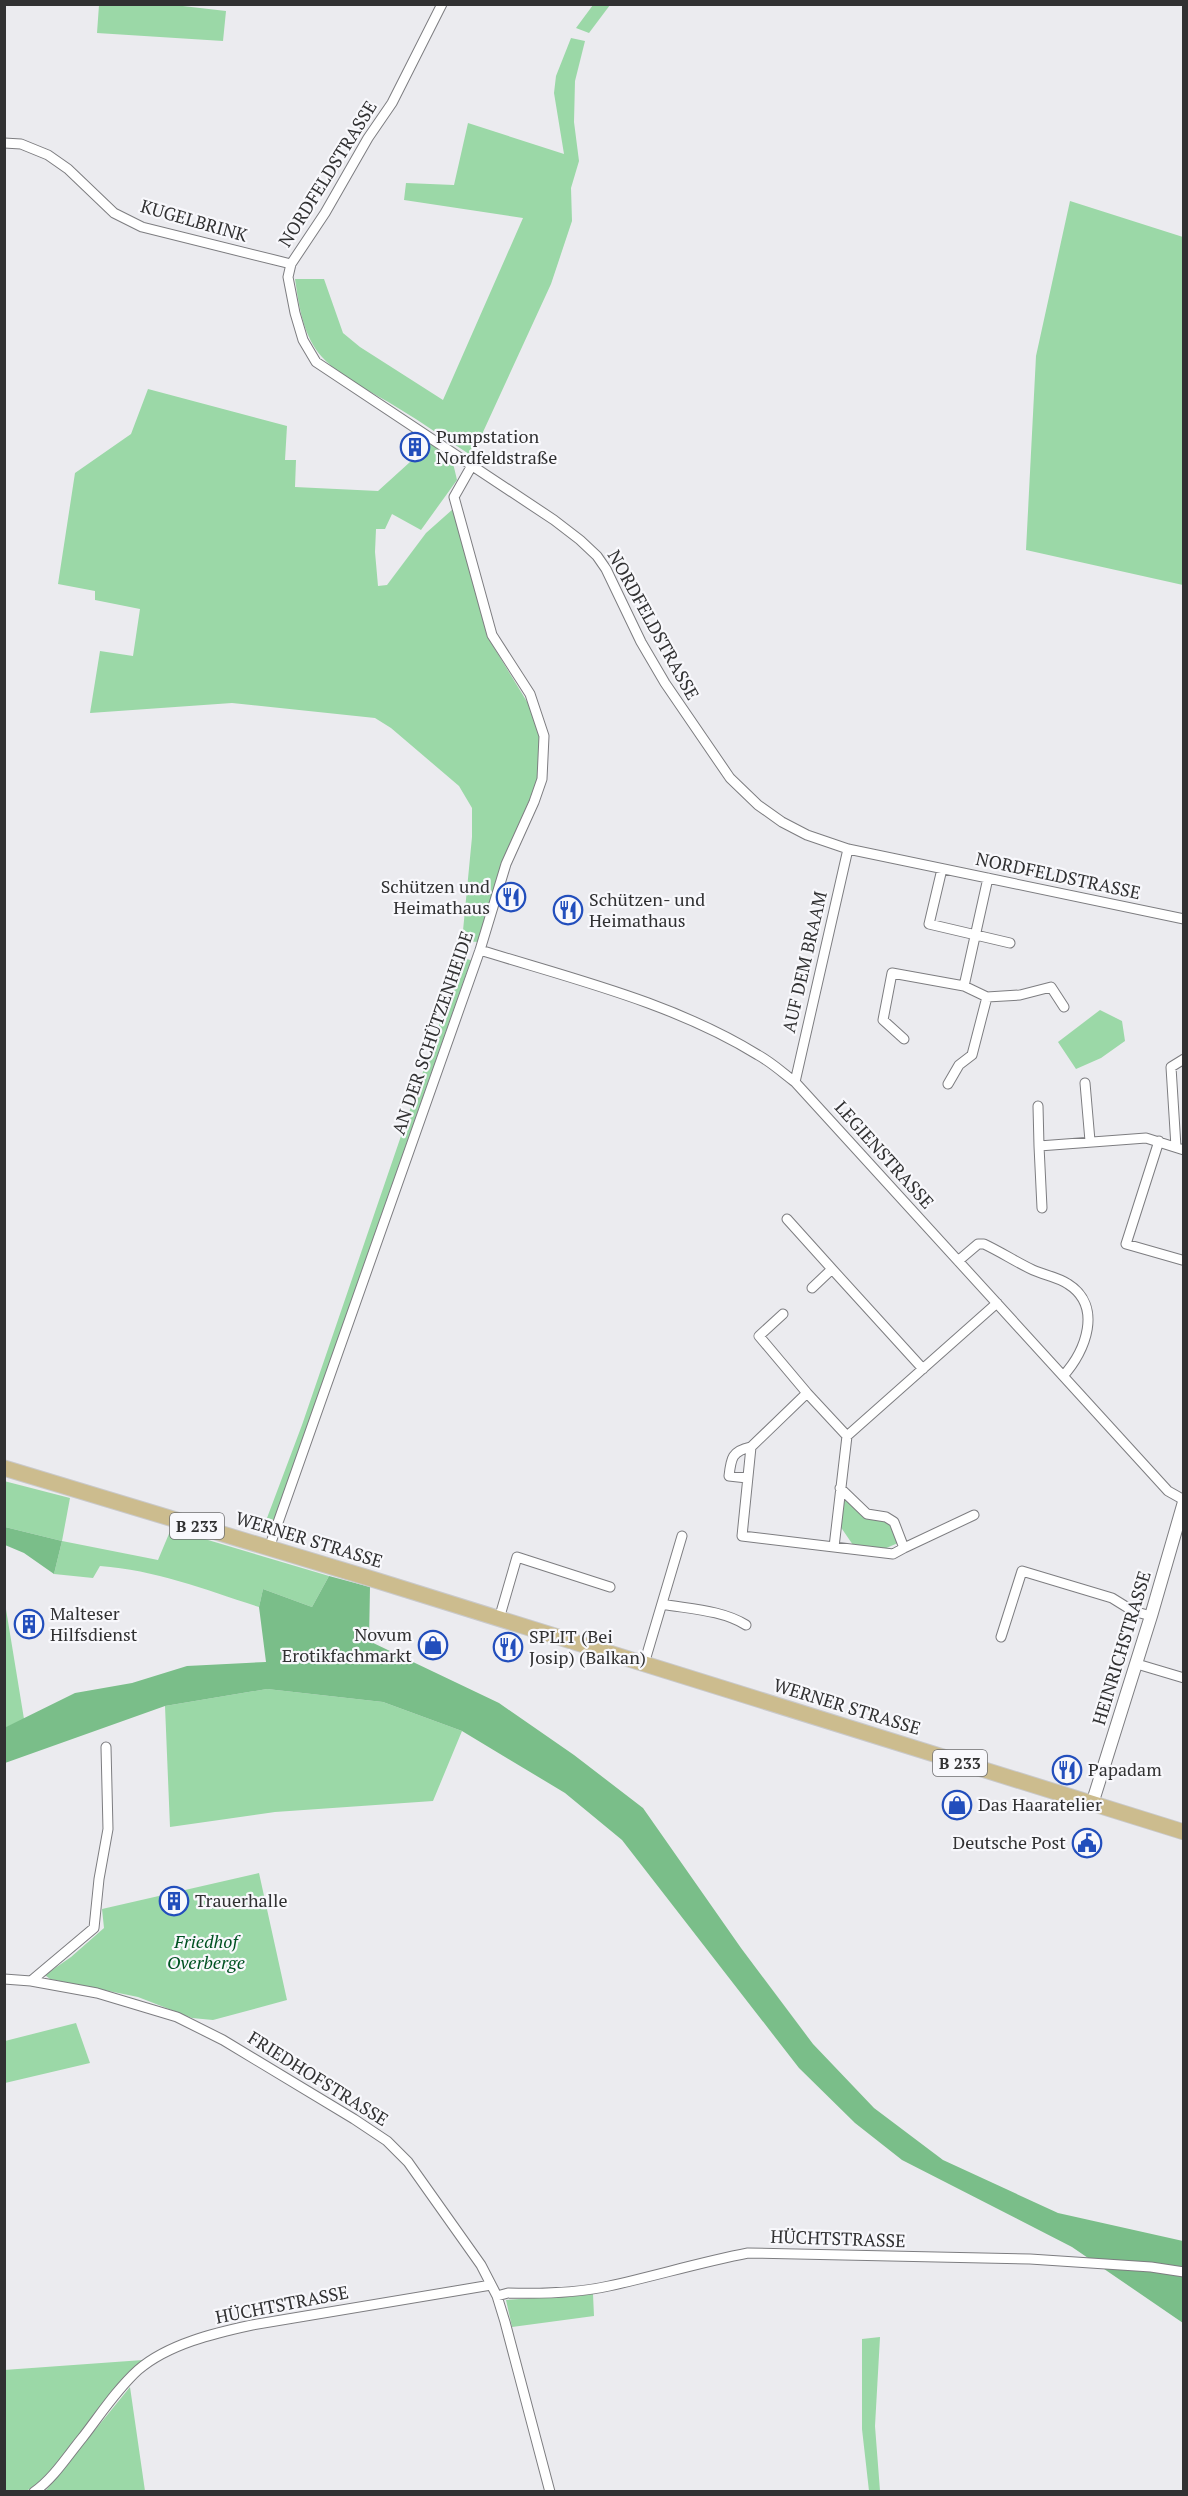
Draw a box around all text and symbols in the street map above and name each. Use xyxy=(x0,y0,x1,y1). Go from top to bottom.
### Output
street label: NORDFELDSTRASSE xyxy=(272,96,382,251)
street label: KUGELBRINK xyxy=(138,193,251,247)
place label: Pumpstation Nordfeldstraße xyxy=(436,424,557,469)
building icon: Pumpstation Nordfeldstraße xyxy=(399,431,431,463)
street label: NORDFELDSTRASSE xyxy=(603,545,705,704)
street label: NORDFELDSTRASSE xyxy=(974,846,1143,904)
place label: Schützen und Heimathaus xyxy=(381,874,490,919)
restaurant icon: Schützen und Heimathaus xyxy=(495,881,527,913)
place label: Schützen- und Heimathaus xyxy=(589,887,705,932)
street label: AUF DEM BRAAM xyxy=(776,888,832,1035)
restaurant icon: Schützen- und Heimathaus xyxy=(552,894,584,926)
street label: AN DER SCHÜTZENHEIDE xyxy=(386,928,478,1138)
street label: LEGIENSTRASSE xyxy=(830,1095,940,1213)
street label: WERNER STRASSE xyxy=(233,1505,386,1573)
road number: B 233 xyxy=(170,1513,224,1539)
street label: HEINRICHSTRASSE xyxy=(1086,1568,1156,1728)
place label: Malteser Hilfsdienst xyxy=(50,1601,138,1646)
building icon: Malteser Hilfsdienst xyxy=(13,1608,45,1640)
place label: Novum Erotikfachmarkt xyxy=(282,1622,412,1667)
place label: SPLIT (Bei Josip) (Balkan) xyxy=(529,1624,646,1669)
shop icon: Novum Erotikfachmarkt xyxy=(417,1629,449,1661)
restaurant icon: SPLIT (Bei Josip) (Balkan) xyxy=(492,1631,524,1663)
street label: WERNER STRASSE xyxy=(771,1672,924,1740)
road number: B 233 xyxy=(933,1750,987,1776)
restaurant icon: Papadam xyxy=(1051,1754,1083,1786)
place label: Papadam xyxy=(1088,1757,1162,1781)
shop icon: Das Haaratelier xyxy=(941,1789,973,1821)
place label: Das Haaratelier xyxy=(978,1792,1102,1816)
public building icon: Deutsche Post xyxy=(1071,1827,1103,1859)
place label: Deutsche Post xyxy=(952,1830,1066,1854)
building icon: Trauerhalle xyxy=(158,1885,190,1917)
place label: Trauerhalle xyxy=(195,1888,287,1912)
park label: Friedhof Overberge xyxy=(167,1929,245,1974)
street label: FRIEDHOFSTRASSE xyxy=(244,2025,393,2131)
street label: HÜCHTSTRASSE xyxy=(770,2224,906,2252)
street label: HÜCHTSTRASSE xyxy=(213,2279,351,2329)

